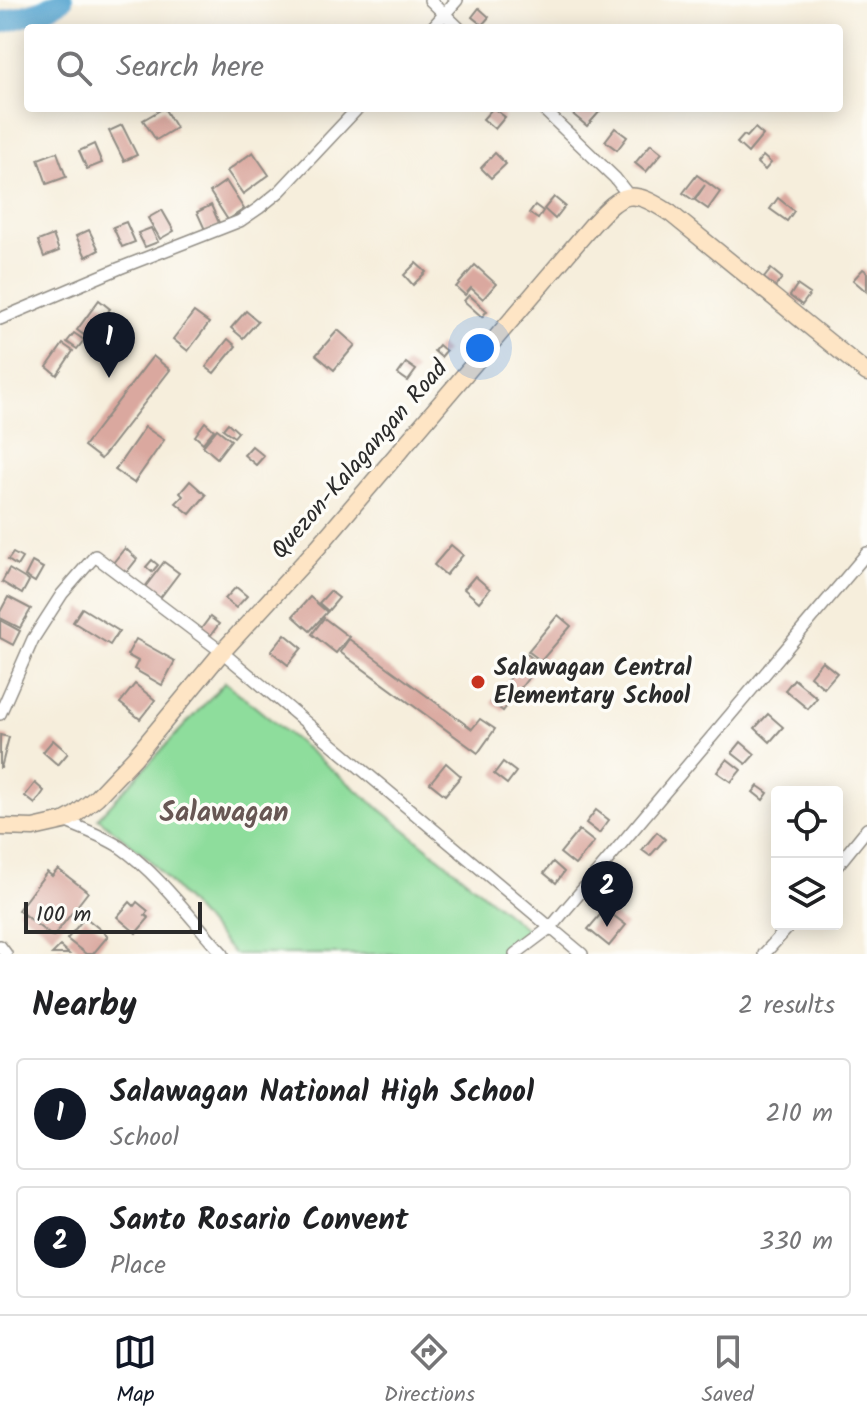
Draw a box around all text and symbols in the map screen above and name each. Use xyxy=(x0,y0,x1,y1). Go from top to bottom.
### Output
search box xyxy=(24,24,843,112)
text: Search here xyxy=(116,44,264,92)
icon: search xyxy=(52,46,96,90)
pin: 1 xyxy=(83,312,135,378)
your location xyxy=(460,328,500,368)
street label: Quezon-Kalagangan Road xyxy=(262,351,459,569)
place label: Salawagan Central Elementary School xyxy=(494,649,692,716)
marker: Salawagan Central Elementary School xyxy=(469,673,487,691)
map controls xyxy=(771,786,843,930)
button: locate xyxy=(771,786,843,858)
district label: Salawagan xyxy=(160,791,288,836)
button: layers xyxy=(771,858,843,930)
pin: 2 xyxy=(581,861,633,927)
scale bar xyxy=(24,898,202,934)
text: 100 m xyxy=(36,898,91,933)
text: Nearby xyxy=(32,979,137,1033)
text: 2 results xyxy=(738,985,835,1027)
text: Salawagan National High School xyxy=(110,1069,534,1117)
text: 1 xyxy=(56,1093,64,1135)
text: 210 m xyxy=(766,1093,833,1135)
text: School xyxy=(110,1117,179,1159)
text: Santo Rosario Convent xyxy=(110,1197,408,1245)
text: 2 xyxy=(52,1221,68,1263)
text: 330 m xyxy=(759,1221,833,1263)
text: Place xyxy=(110,1245,166,1287)
tab: Map xyxy=(113,1330,157,1413)
tab: Directions xyxy=(384,1330,475,1413)
tab: Saved xyxy=(702,1330,754,1413)

